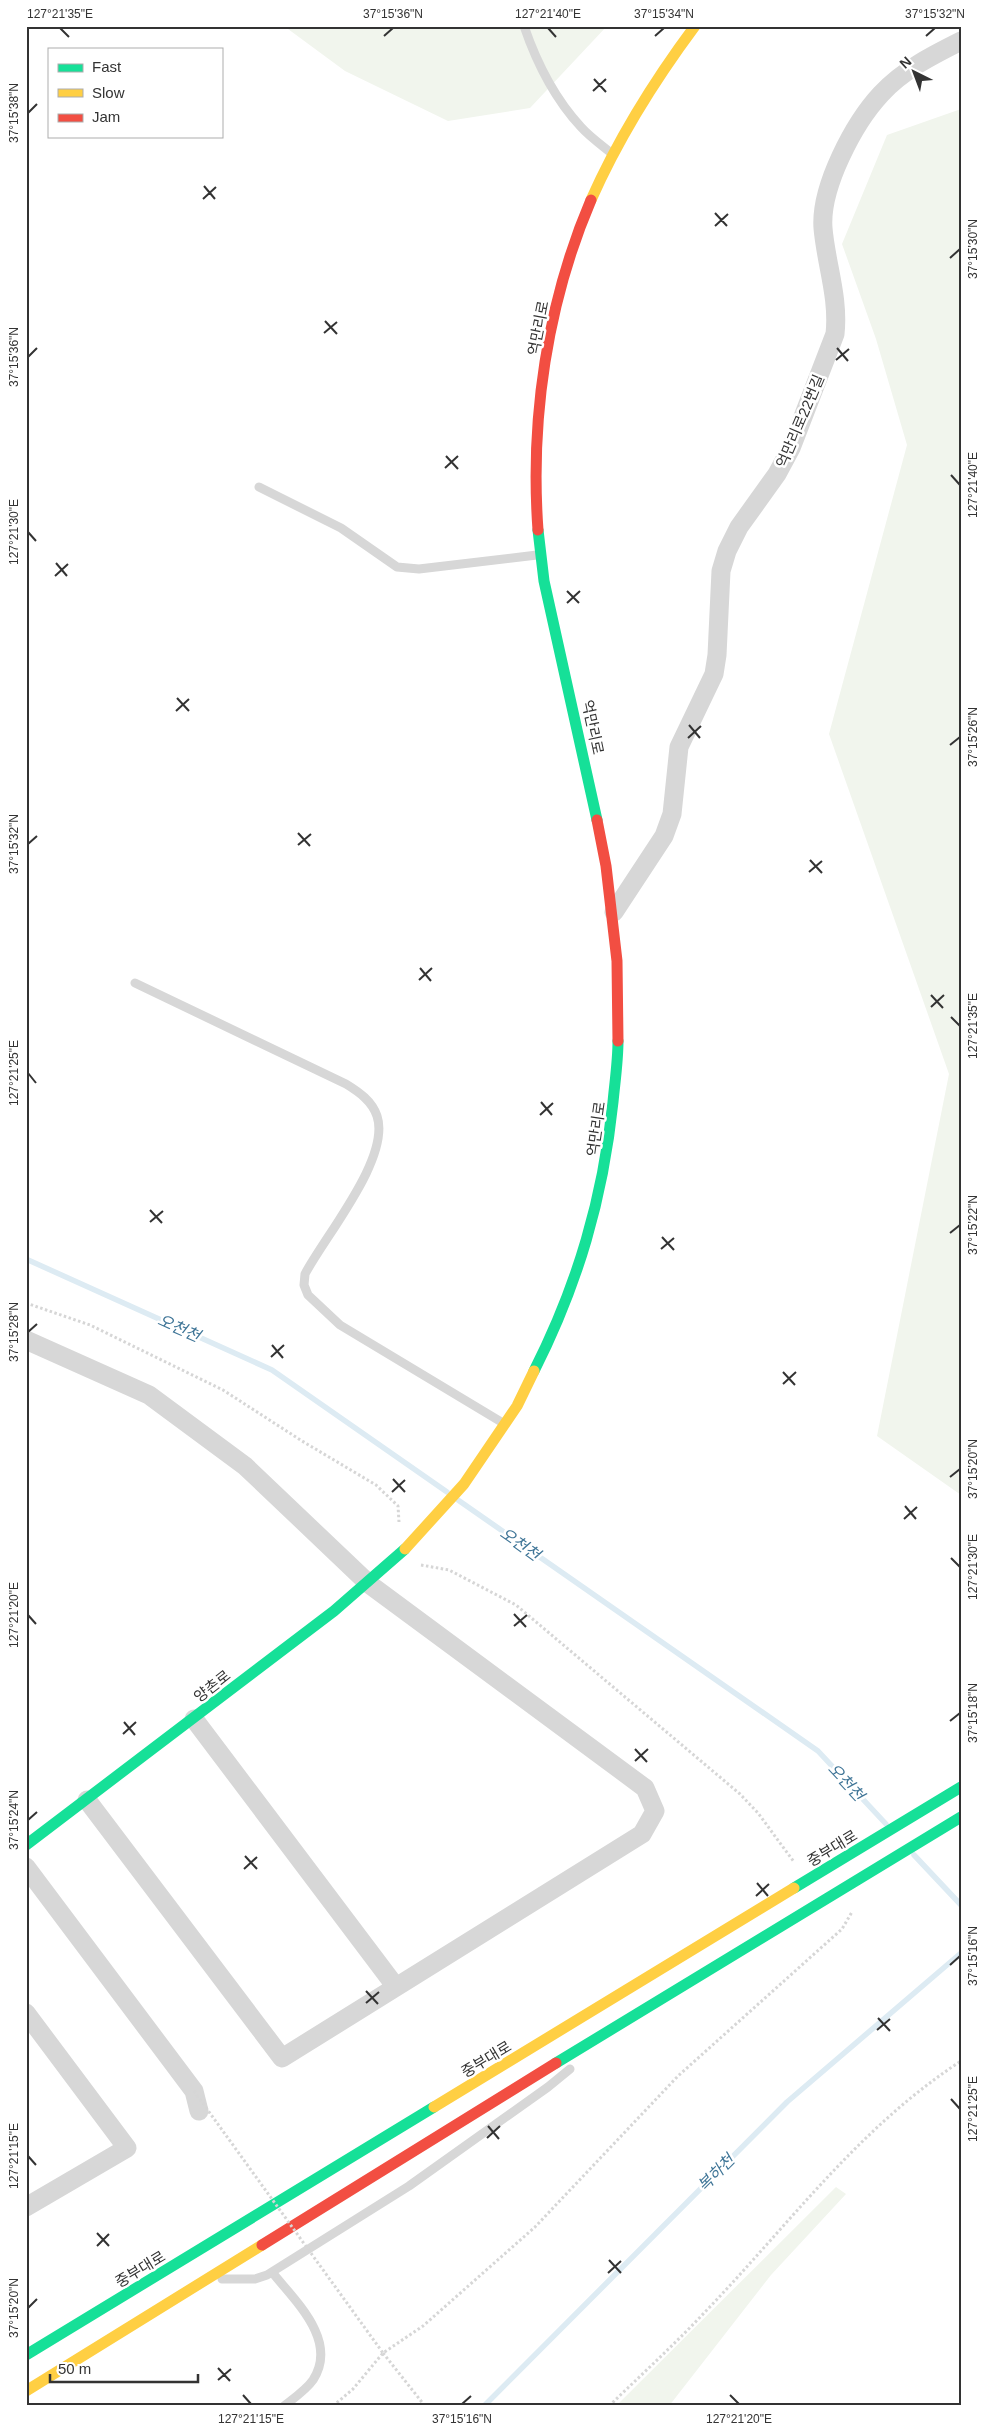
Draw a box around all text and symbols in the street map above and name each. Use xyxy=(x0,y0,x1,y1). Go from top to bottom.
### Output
text: 127°21'35"E xyxy=(27,7,93,21)
text: 37°15'36"N xyxy=(363,7,423,21)
text: 127°21'40"E xyxy=(515,7,581,21)
text: 37°15'34"N xyxy=(634,7,694,21)
text: 37°15'32"N xyxy=(905,7,965,21)
legend xyxy=(48,48,222,138)
north arrow xyxy=(890,48,940,98)
text: N xyxy=(896,53,914,72)
text: Fast xyxy=(92,58,122,75)
text: 37°15'38"N xyxy=(7,83,21,143)
text: Slow xyxy=(92,84,125,101)
text: Jam xyxy=(92,108,120,125)
text: 37°15'30"N xyxy=(966,219,980,279)
street label: 억만리로 xyxy=(524,299,552,357)
text: 37°15'36"N xyxy=(7,327,21,387)
street label: 억만리로22번길 xyxy=(773,372,827,470)
text: 127°21'40"E xyxy=(966,452,980,518)
text: 127°21'30"E xyxy=(7,499,21,565)
street label: 억만리로 xyxy=(579,698,607,756)
text: 37°15'26"N xyxy=(966,707,980,767)
text: 37°15'32"N xyxy=(7,814,21,874)
text: 127°21'35"E xyxy=(966,993,980,1059)
text: 127°21'25"E xyxy=(7,1040,21,1106)
street label: 억만리로 xyxy=(584,1100,608,1158)
text: 37°15'22"N xyxy=(966,1195,980,1255)
text: 37°15'28"N xyxy=(7,1302,21,1362)
water label: 오천천 xyxy=(155,1311,205,1346)
text: 37°15'20"N xyxy=(966,1439,980,1499)
water label: 오천천 xyxy=(497,1524,545,1565)
text: 127°21'30"E xyxy=(966,1534,980,1600)
text: 127°21'20"E xyxy=(7,1582,21,1648)
street label: 양촌로 xyxy=(190,1667,234,1705)
text: 37°15'18"N xyxy=(966,1683,980,1743)
water label: 오천천 xyxy=(825,1760,869,1806)
text: 37°15'24"N xyxy=(7,1790,21,1850)
street label: 중부대로 xyxy=(804,1826,860,1870)
text: 37°15'16"N xyxy=(966,1926,980,1986)
street label: 중부대로 xyxy=(458,2037,514,2081)
text: 127°21'25"E xyxy=(966,2076,980,2142)
text: 127°21'15"E xyxy=(7,2123,21,2189)
water label: 복하천 xyxy=(694,2150,739,2195)
street label: 중부대로 xyxy=(112,2247,168,2291)
text: 37°15'20"N xyxy=(7,2278,21,2338)
scale bar xyxy=(50,2352,198,2384)
text: 50 m xyxy=(58,2360,91,2377)
text: 127°21'15"E xyxy=(218,2412,284,2426)
text: 37°15'16"N xyxy=(432,2412,492,2426)
text: 127°21'20"E xyxy=(706,2412,772,2426)

